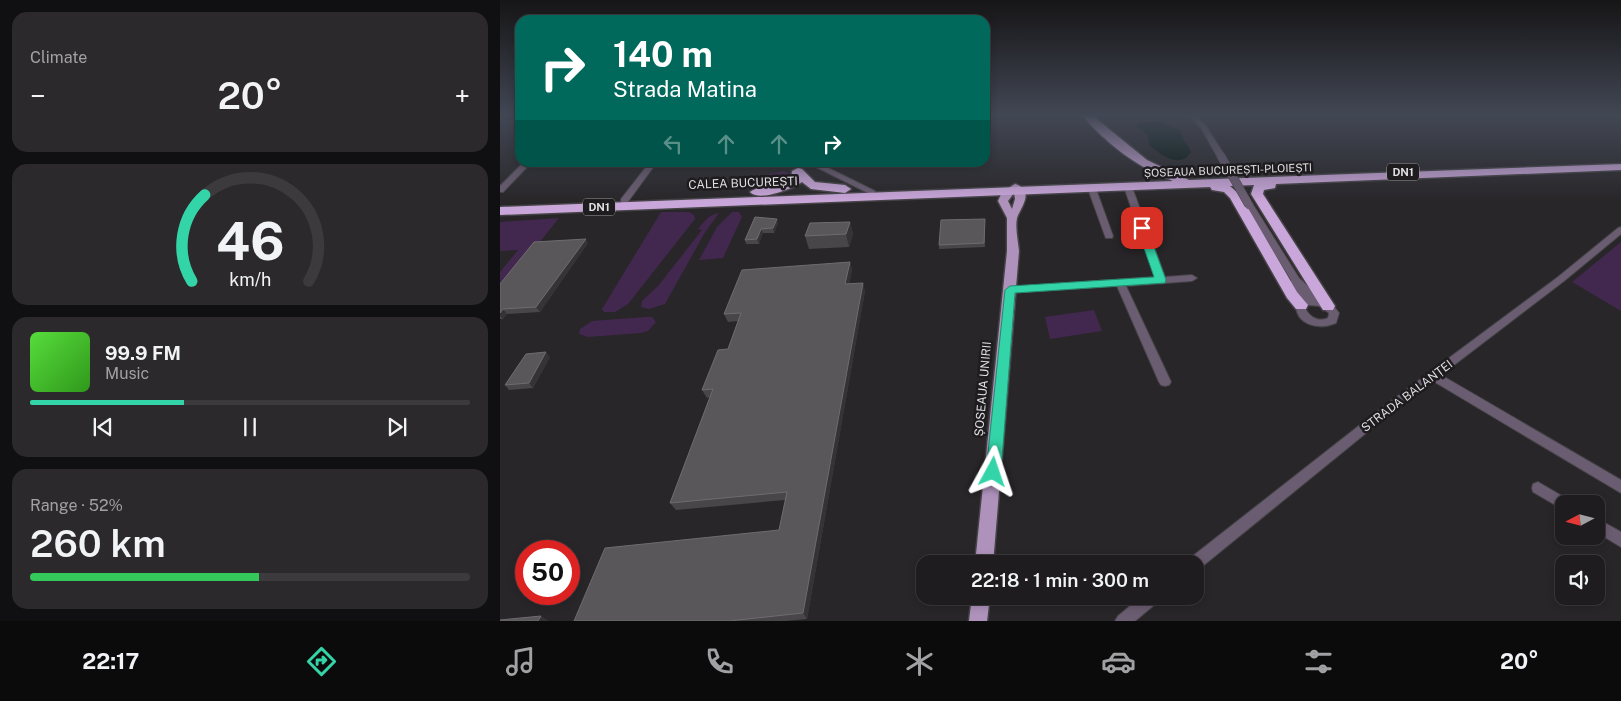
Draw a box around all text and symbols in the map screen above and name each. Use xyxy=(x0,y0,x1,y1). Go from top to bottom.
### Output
text: 140 m xyxy=(613,34,713,75)
icon: right xyxy=(530,35,595,100)
text: Climate xyxy=(30,48,87,67)
text: 20° xyxy=(217,73,283,118)
text: Strada Matina xyxy=(613,76,757,102)
text: − xyxy=(30,79,46,112)
text: + xyxy=(454,79,470,112)
icon: left xyxy=(659,130,687,158)
icon: ahead xyxy=(712,130,740,158)
icon: ahead xyxy=(765,130,793,158)
icon: right xyxy=(818,130,846,158)
street label: ȘOSEAUA BUCUREȘTI-PLOIEȘTI xyxy=(1144,161,1312,179)
road number: DN1 xyxy=(1387,163,1419,180)
street label: CALEA BUCUREȘTI xyxy=(688,174,798,192)
road number: DN1 xyxy=(583,198,615,216)
pin xyxy=(1121,207,1163,249)
text: 46 xyxy=(216,211,284,272)
icon: arrive xyxy=(1128,214,1156,242)
text: km/h xyxy=(229,269,271,290)
street label: ȘOSEAUA UNIRII xyxy=(972,341,994,437)
text: 99.9 FM xyxy=(105,342,181,364)
street label: STRADA BALANȚEI xyxy=(1359,357,1455,435)
text: Music xyxy=(105,364,149,383)
icon: previous xyxy=(89,413,117,441)
icon: pause xyxy=(236,413,264,441)
icon: next xyxy=(383,413,411,441)
position arrow xyxy=(966,445,1018,497)
north arrow xyxy=(1555,495,1605,545)
map controls xyxy=(1555,495,1605,605)
text: Range · 52% xyxy=(30,496,123,515)
text: 260 km xyxy=(30,521,166,566)
speed limit sign: 50 xyxy=(515,540,580,605)
button: sound xyxy=(1555,555,1605,605)
text: 22:18 · 1 min · 300 m xyxy=(971,569,1149,591)
icon: directions xyxy=(304,644,339,679)
icon: music xyxy=(503,644,538,679)
icon: phone xyxy=(702,644,737,679)
icon: climate xyxy=(902,644,937,679)
icon: car xyxy=(1101,644,1136,679)
icon: filters xyxy=(1301,644,1336,679)
text: 22:17 xyxy=(82,648,139,674)
text: 20° xyxy=(1500,648,1539,674)

